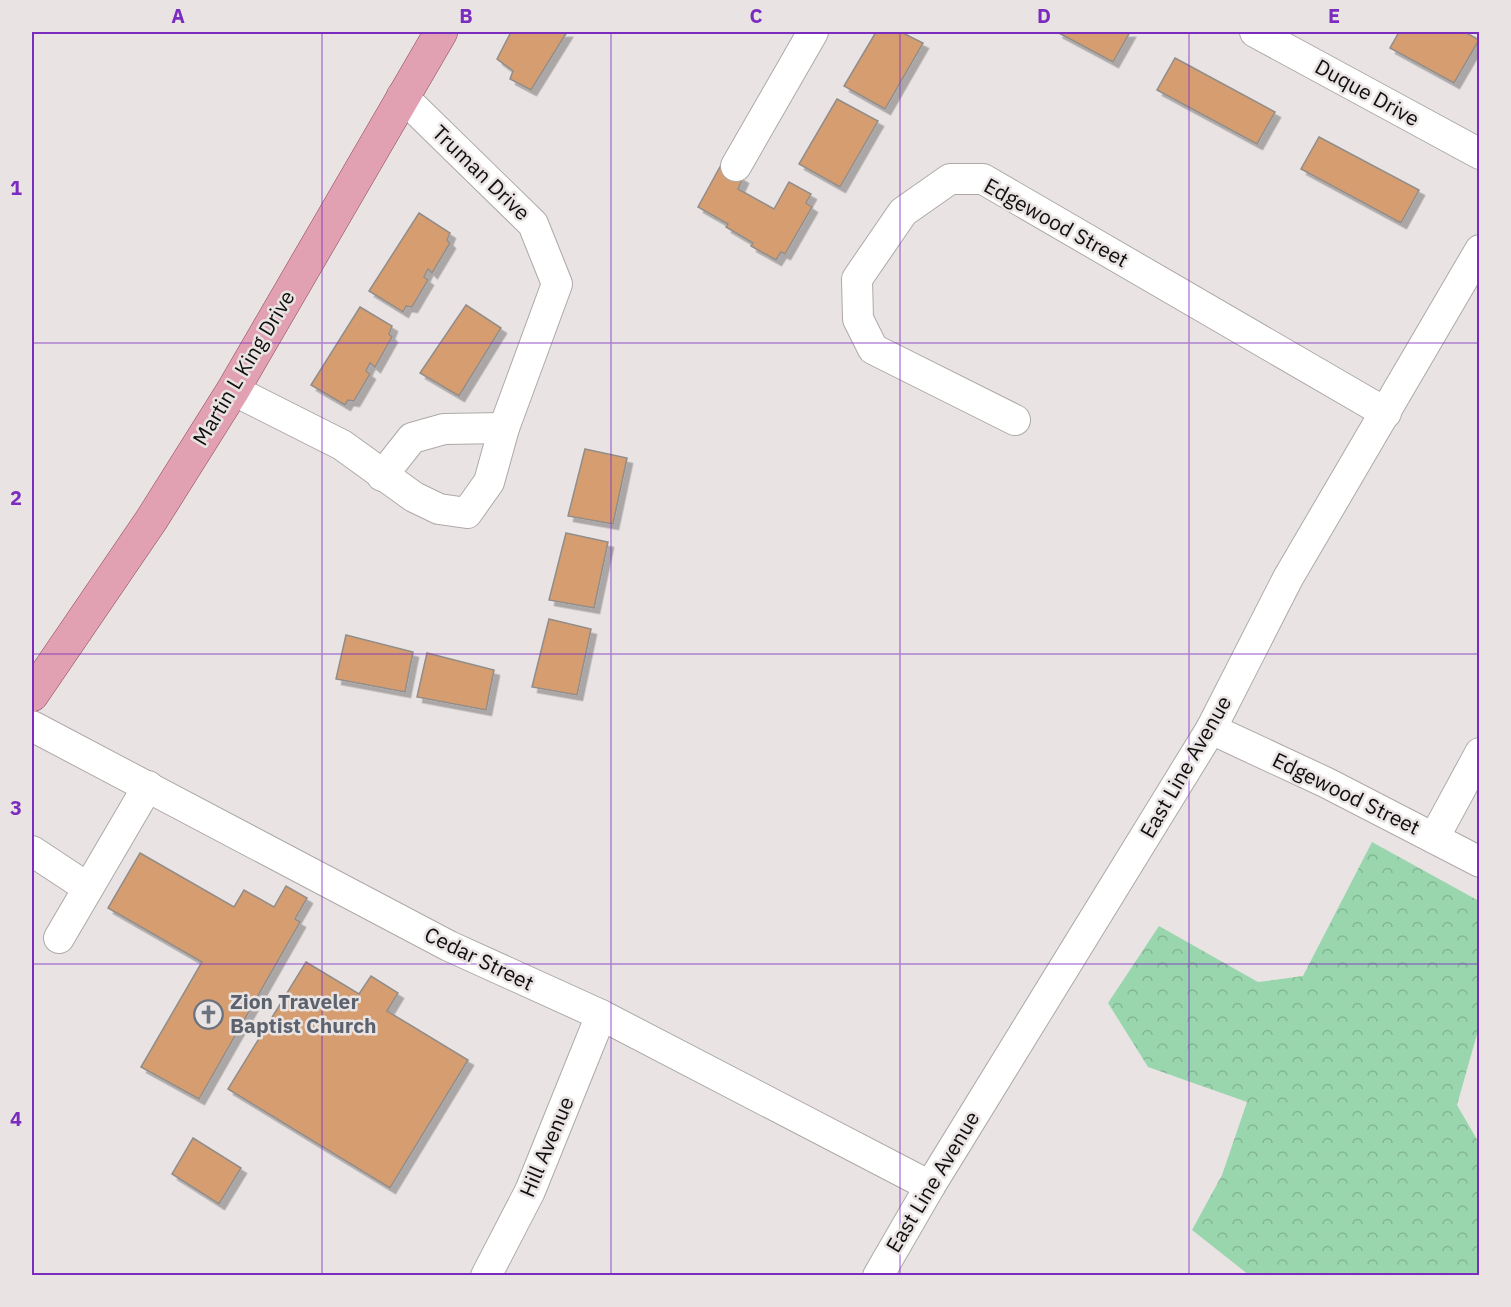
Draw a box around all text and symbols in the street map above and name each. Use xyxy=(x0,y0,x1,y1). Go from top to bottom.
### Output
text: A xyxy=(171,2,185,29)
text: B xyxy=(459,2,473,29)
text: C xyxy=(749,2,763,29)
text: D xyxy=(1037,2,1051,29)
text: E xyxy=(1328,2,1340,29)
street label: Duque Drive xyxy=(1310,52,1425,132)
street label: Truman Drive xyxy=(427,118,537,226)
street label: Edgewood Street xyxy=(979,171,1134,273)
text: 1 xyxy=(10,174,22,201)
street label: Martin L King Drive xyxy=(186,285,301,450)
text: 2 xyxy=(10,484,22,511)
street label: East Line Avenue xyxy=(1133,690,1237,843)
street label: Edgewood Street xyxy=(1268,745,1425,841)
text: 3 xyxy=(10,794,22,821)
street label: Cedar Street xyxy=(420,920,539,997)
place label: Zion Traveler Baptist Church xyxy=(230,987,377,1039)
church icon: Zion Traveler Baptist Church xyxy=(193,998,225,1030)
street label: Hill Avenue xyxy=(512,1092,580,1201)
text: 4 xyxy=(10,1105,22,1132)
street label: East Line Avenue xyxy=(879,1106,985,1257)

